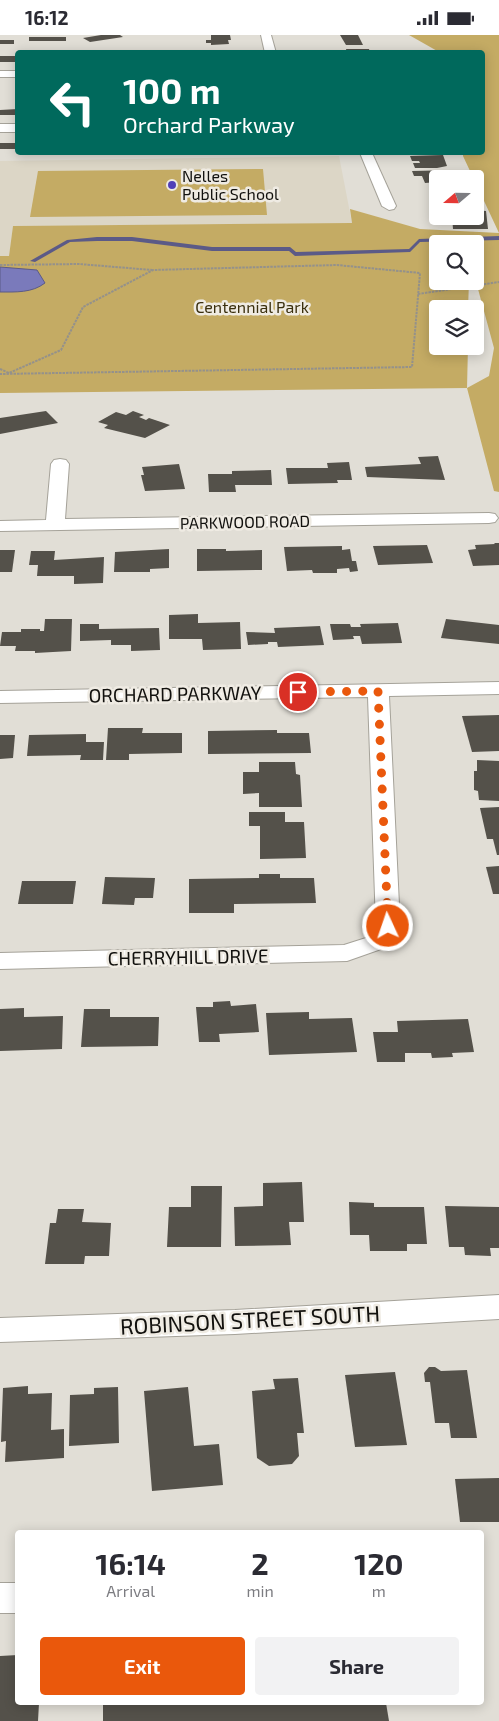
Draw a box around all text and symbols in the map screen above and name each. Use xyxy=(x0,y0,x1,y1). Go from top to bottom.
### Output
text: 16:12 xyxy=(25,6,69,29)
text: 100 m xyxy=(123,69,221,111)
icon: left xyxy=(40,70,105,135)
text: Orchard Parkway xyxy=(123,111,295,137)
place label: Nelles Public School xyxy=(182,166,279,203)
north arrow xyxy=(429,170,484,225)
map controls xyxy=(429,170,484,355)
marker: Nelles Public School xyxy=(166,179,178,191)
button: search xyxy=(429,235,484,290)
park label: Centennial Park xyxy=(195,297,309,316)
button: layers xyxy=(429,300,484,355)
street label: PARKWOOD ROAD xyxy=(180,511,310,532)
pin xyxy=(277,671,319,713)
icon: arrive xyxy=(284,678,312,706)
street label: ORCHARD PARKWAY xyxy=(88,680,262,707)
position arrow xyxy=(361,899,413,951)
street label: CHERRYHILL DRIVE xyxy=(107,944,269,969)
street label: ROBINSON STREET SOUTH xyxy=(119,1299,381,1339)
text: 16:14 xyxy=(95,1545,166,1581)
text: 2 xyxy=(251,1545,269,1581)
text: 120 xyxy=(354,1545,404,1581)
text: Arrival xyxy=(106,1581,155,1600)
text: min xyxy=(246,1581,274,1600)
text: m xyxy=(372,1581,386,1600)
button: Exit xyxy=(40,1637,245,1695)
button: Share xyxy=(255,1637,459,1695)

